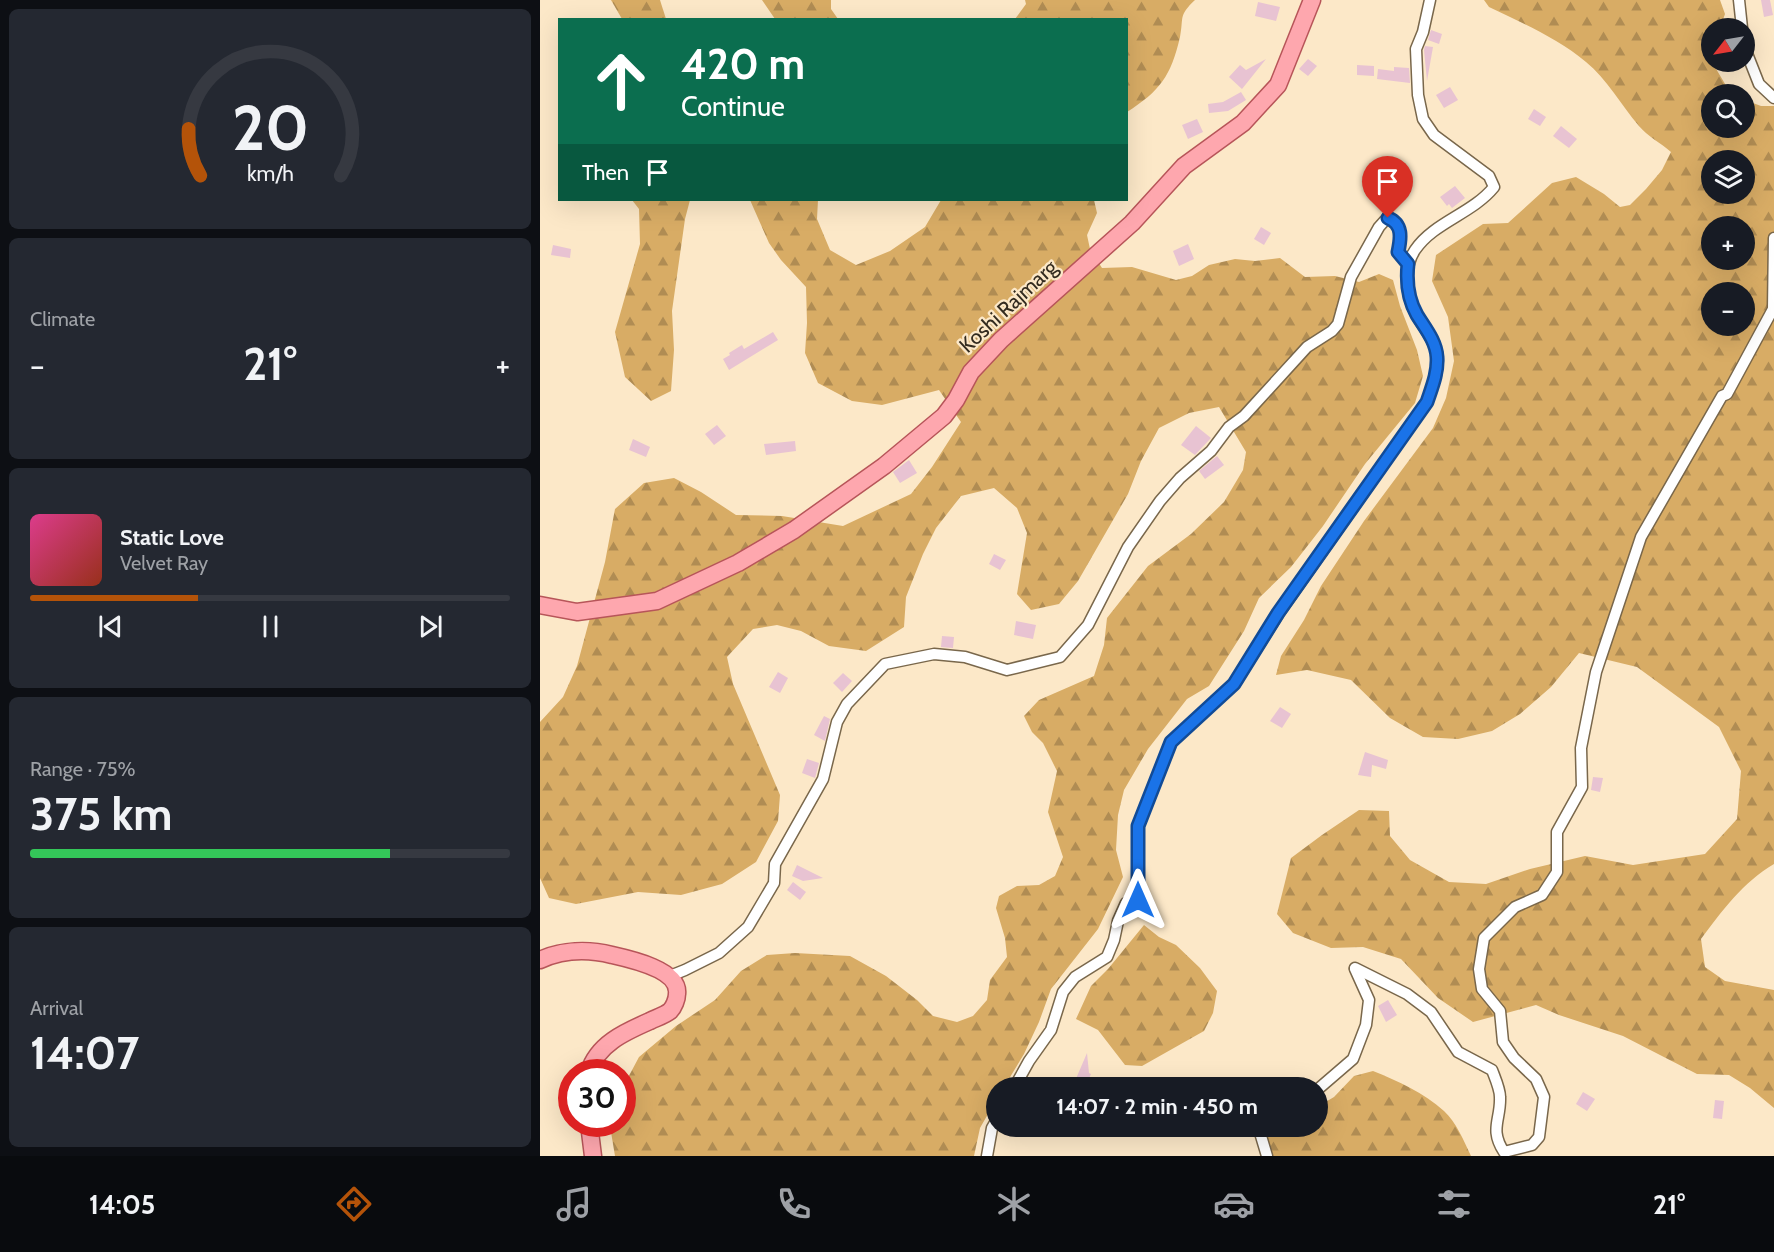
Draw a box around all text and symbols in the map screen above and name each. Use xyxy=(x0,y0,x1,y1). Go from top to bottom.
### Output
north arrow xyxy=(1701,18,1755,72)
map controls xyxy=(1701,18,1755,336)
text: 420 m xyxy=(681,38,805,90)
icon: ahead xyxy=(582,42,660,120)
button: search xyxy=(1701,84,1755,138)
text: 20 xyxy=(231,90,309,166)
text: Continue xyxy=(681,90,785,123)
button: layers xyxy=(1701,150,1755,204)
icon: arrive xyxy=(641,156,674,189)
pin xyxy=(1362,156,1413,218)
text: Then xyxy=(582,159,629,186)
text: km/h xyxy=(247,161,293,187)
icon: arrive xyxy=(1371,165,1404,198)
button: + xyxy=(1701,216,1755,270)
street label: Koshi Rajmarg xyxy=(954,254,1063,358)
button: − xyxy=(1701,282,1755,336)
text: Climate xyxy=(30,307,95,331)
text: 21° xyxy=(243,337,297,391)
text: − xyxy=(30,345,45,385)
text: + xyxy=(495,345,510,385)
text: Static Love xyxy=(120,524,224,551)
text: Velvet Ray xyxy=(120,551,208,575)
icon: previous xyxy=(94,610,127,643)
icon: pause xyxy=(254,610,287,643)
icon: next xyxy=(414,610,447,643)
text: Range · 75% xyxy=(30,757,136,781)
text: 375 km xyxy=(30,787,172,841)
position arrow xyxy=(1106,868,1170,932)
text: Arrival xyxy=(30,996,83,1020)
text: 14:07 xyxy=(30,1026,139,1080)
speed limit sign: 30 xyxy=(558,1059,636,1137)
text: 14:07 · 2 min · 450 m xyxy=(1056,1093,1258,1120)
icon: directions xyxy=(333,1183,375,1225)
icon: music xyxy=(553,1183,595,1225)
icon: phone xyxy=(773,1183,815,1225)
icon: climate xyxy=(993,1183,1035,1225)
icon: car xyxy=(1213,1183,1255,1225)
icon: filters xyxy=(1433,1183,1475,1225)
text: 14:05 xyxy=(89,1188,155,1221)
text: 21° xyxy=(1653,1188,1685,1221)

